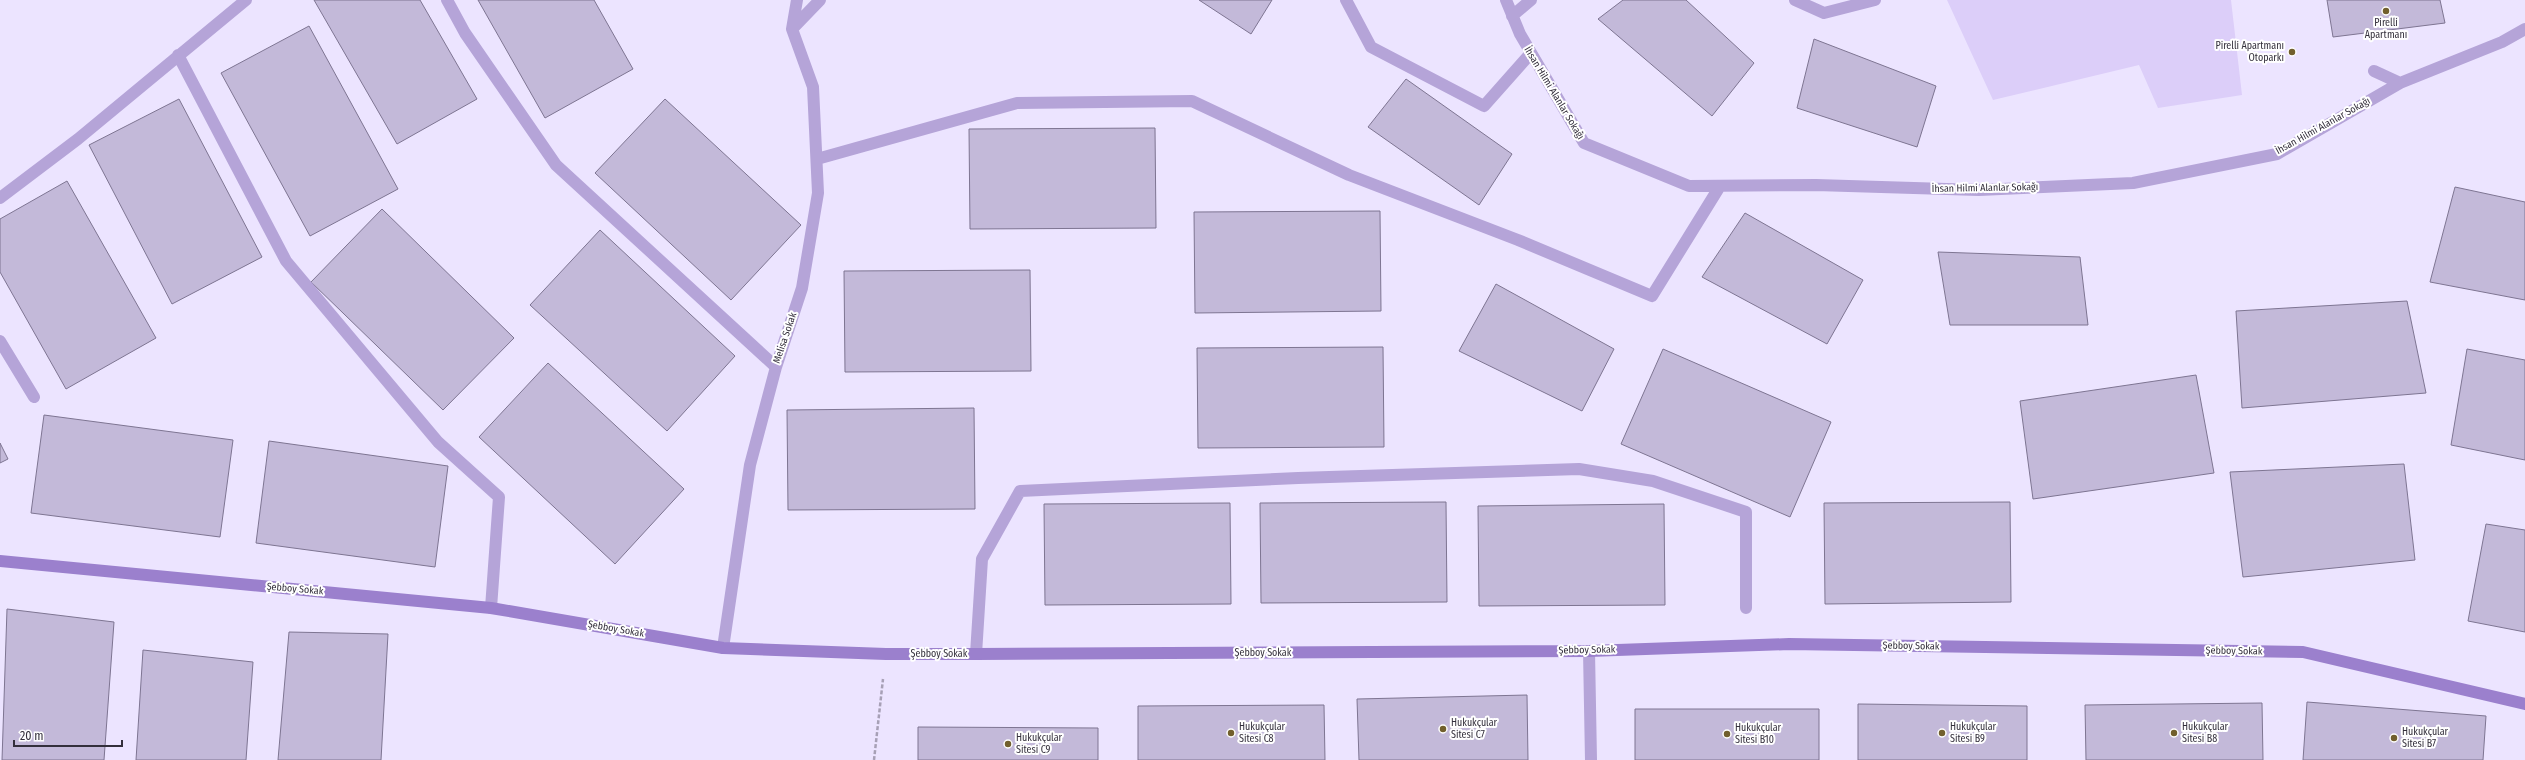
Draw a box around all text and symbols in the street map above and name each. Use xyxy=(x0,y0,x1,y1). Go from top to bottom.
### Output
marker: Pirelli Apartmanı xyxy=(2381,6,2391,16)
place label: Pirelli Apartmanı xyxy=(2365,17,2407,41)
place label: Pirelli Apartmanı Otoparkı xyxy=(2215,40,2284,64)
street label: İhsan Hilmi Alanlar Sokağı xyxy=(1521,43,1588,142)
marker: Pirelli Apartmanı Otoparkı xyxy=(2287,47,2297,57)
street label: İhsan Hilmi Alanlar Sokağı xyxy=(2273,93,2372,157)
street label: İhsan Hilmi Alanlar Sokağı xyxy=(1932,179,2038,195)
street label: Melisa Sokak xyxy=(771,311,799,365)
street label: Şebboy Sokak xyxy=(266,581,324,597)
street label: Şebboy Sokak xyxy=(587,618,645,640)
street label: Şebboy Sokak xyxy=(1882,640,1940,653)
street label: Şebboy Sokak xyxy=(1558,643,1616,656)
street label: Şebboy Sokak xyxy=(2205,645,2263,658)
street label: Şebboy Sokak xyxy=(1235,647,1292,659)
street label: Şebboy Sokak xyxy=(911,648,968,660)
place label: Hukukçular Sitesi C7 xyxy=(1451,717,1498,741)
place label: Hukukçular Sitesi C8 xyxy=(1239,721,1286,745)
place label: Hukukçular Sitesi B9 xyxy=(1950,721,1997,745)
place label: Hukukçular Sitesi B8 xyxy=(2182,721,2229,745)
scale bar xyxy=(14,722,122,748)
place label: Hukukçular Sitesi B10 xyxy=(1735,722,1782,746)
marker: Hukukçular Sitesi C7 xyxy=(1438,724,1448,734)
place label: Hukukçular Sitesi B7 xyxy=(2402,726,2449,750)
marker: Hukukçular Sitesi C8 xyxy=(1226,728,1236,738)
marker: Hukukçular Sitesi B9 xyxy=(1937,728,1947,738)
marker: Hukukçular Sitesi B8 xyxy=(2169,728,2179,738)
text: 20 m xyxy=(20,729,44,743)
marker: Hukukçular Sitesi B10 xyxy=(1722,729,1732,739)
place label: Hukukçular Sitesi C9 xyxy=(1016,732,1063,756)
marker: Hukukçular Sitesi B7 xyxy=(2389,733,2399,743)
marker: Hukukçular Sitesi C9 xyxy=(1003,739,1013,749)

